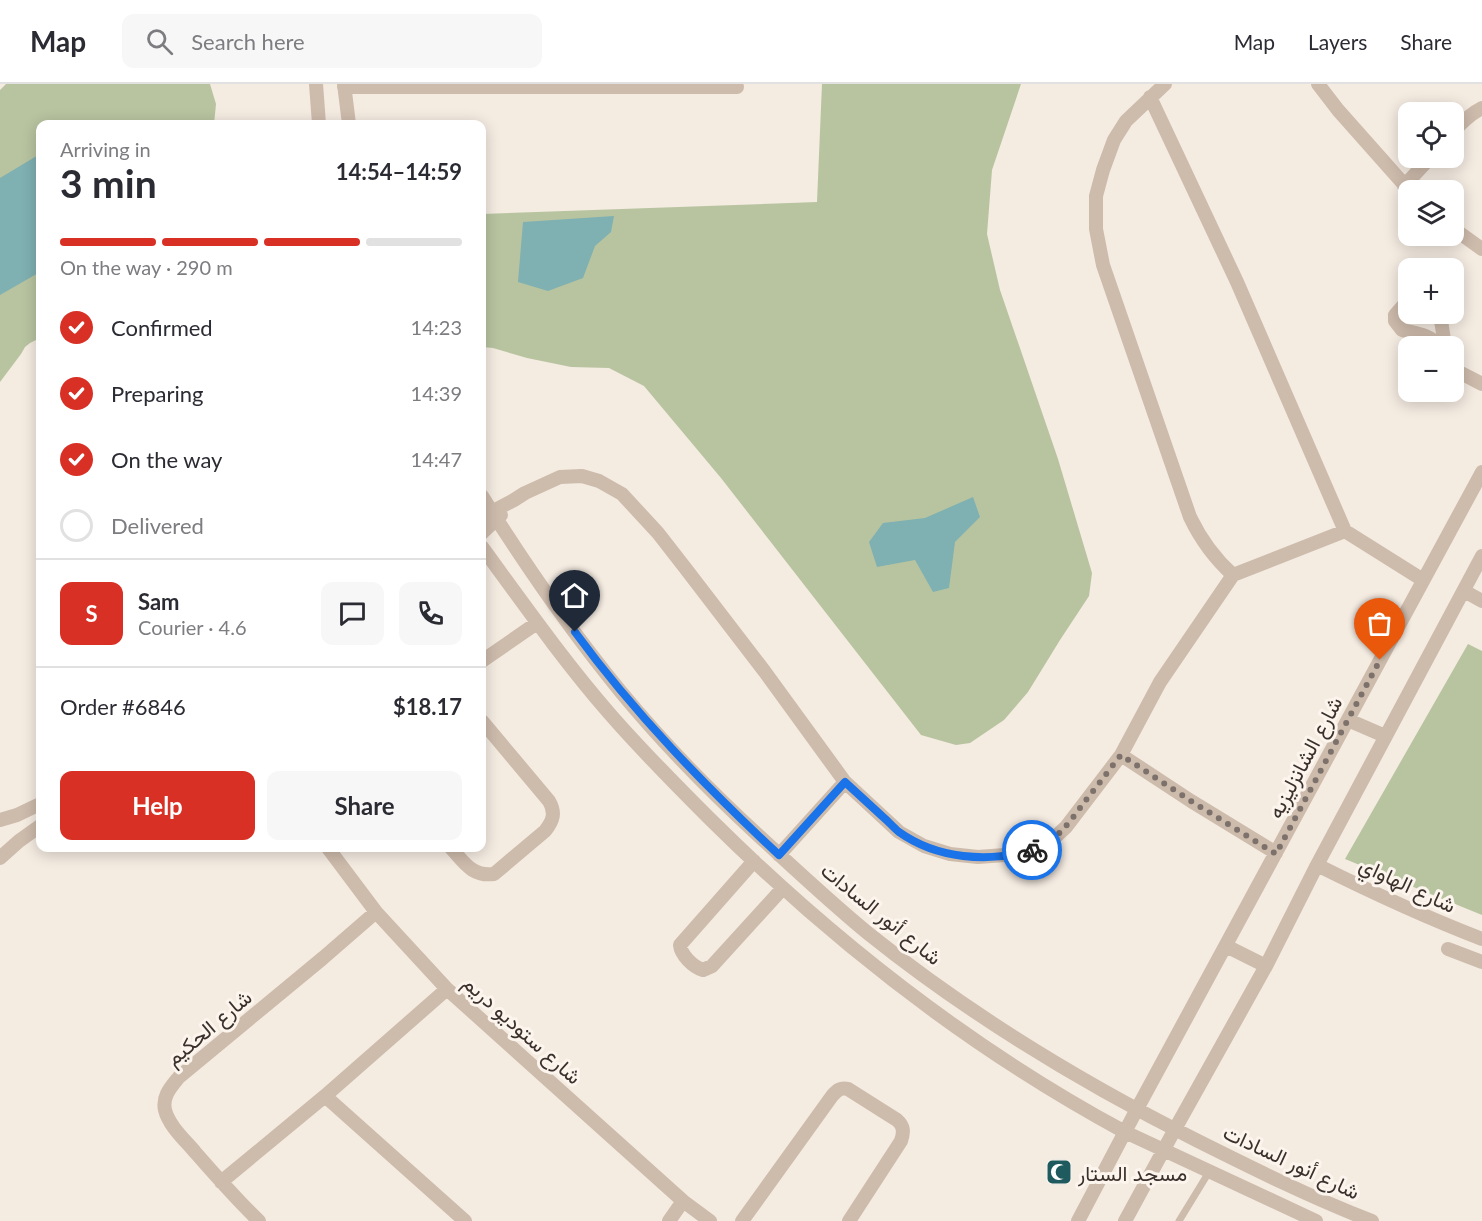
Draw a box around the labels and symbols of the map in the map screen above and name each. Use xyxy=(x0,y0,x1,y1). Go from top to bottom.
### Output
pin xyxy=(549,570,600,632)
pin xyxy=(1354,598,1405,660)
street label: شارع الشانزليزيه xyxy=(1261,692,1349,824)
courier xyxy=(1002,820,1062,880)
street label: شارع الهاواي xyxy=(1353,851,1460,923)
street label: شارع أنور السادات xyxy=(815,857,947,972)
street label: شارع ستوديو دريم xyxy=(457,969,587,1091)
street label: شارع الحكيم xyxy=(160,984,258,1072)
street label: شارع أنور السادات xyxy=(1218,1118,1364,1206)
mosque icon: مسجد الستار xyxy=(1044,1157,1074,1187)
place label: مسجد الستار xyxy=(1077,1160,1187,1187)

